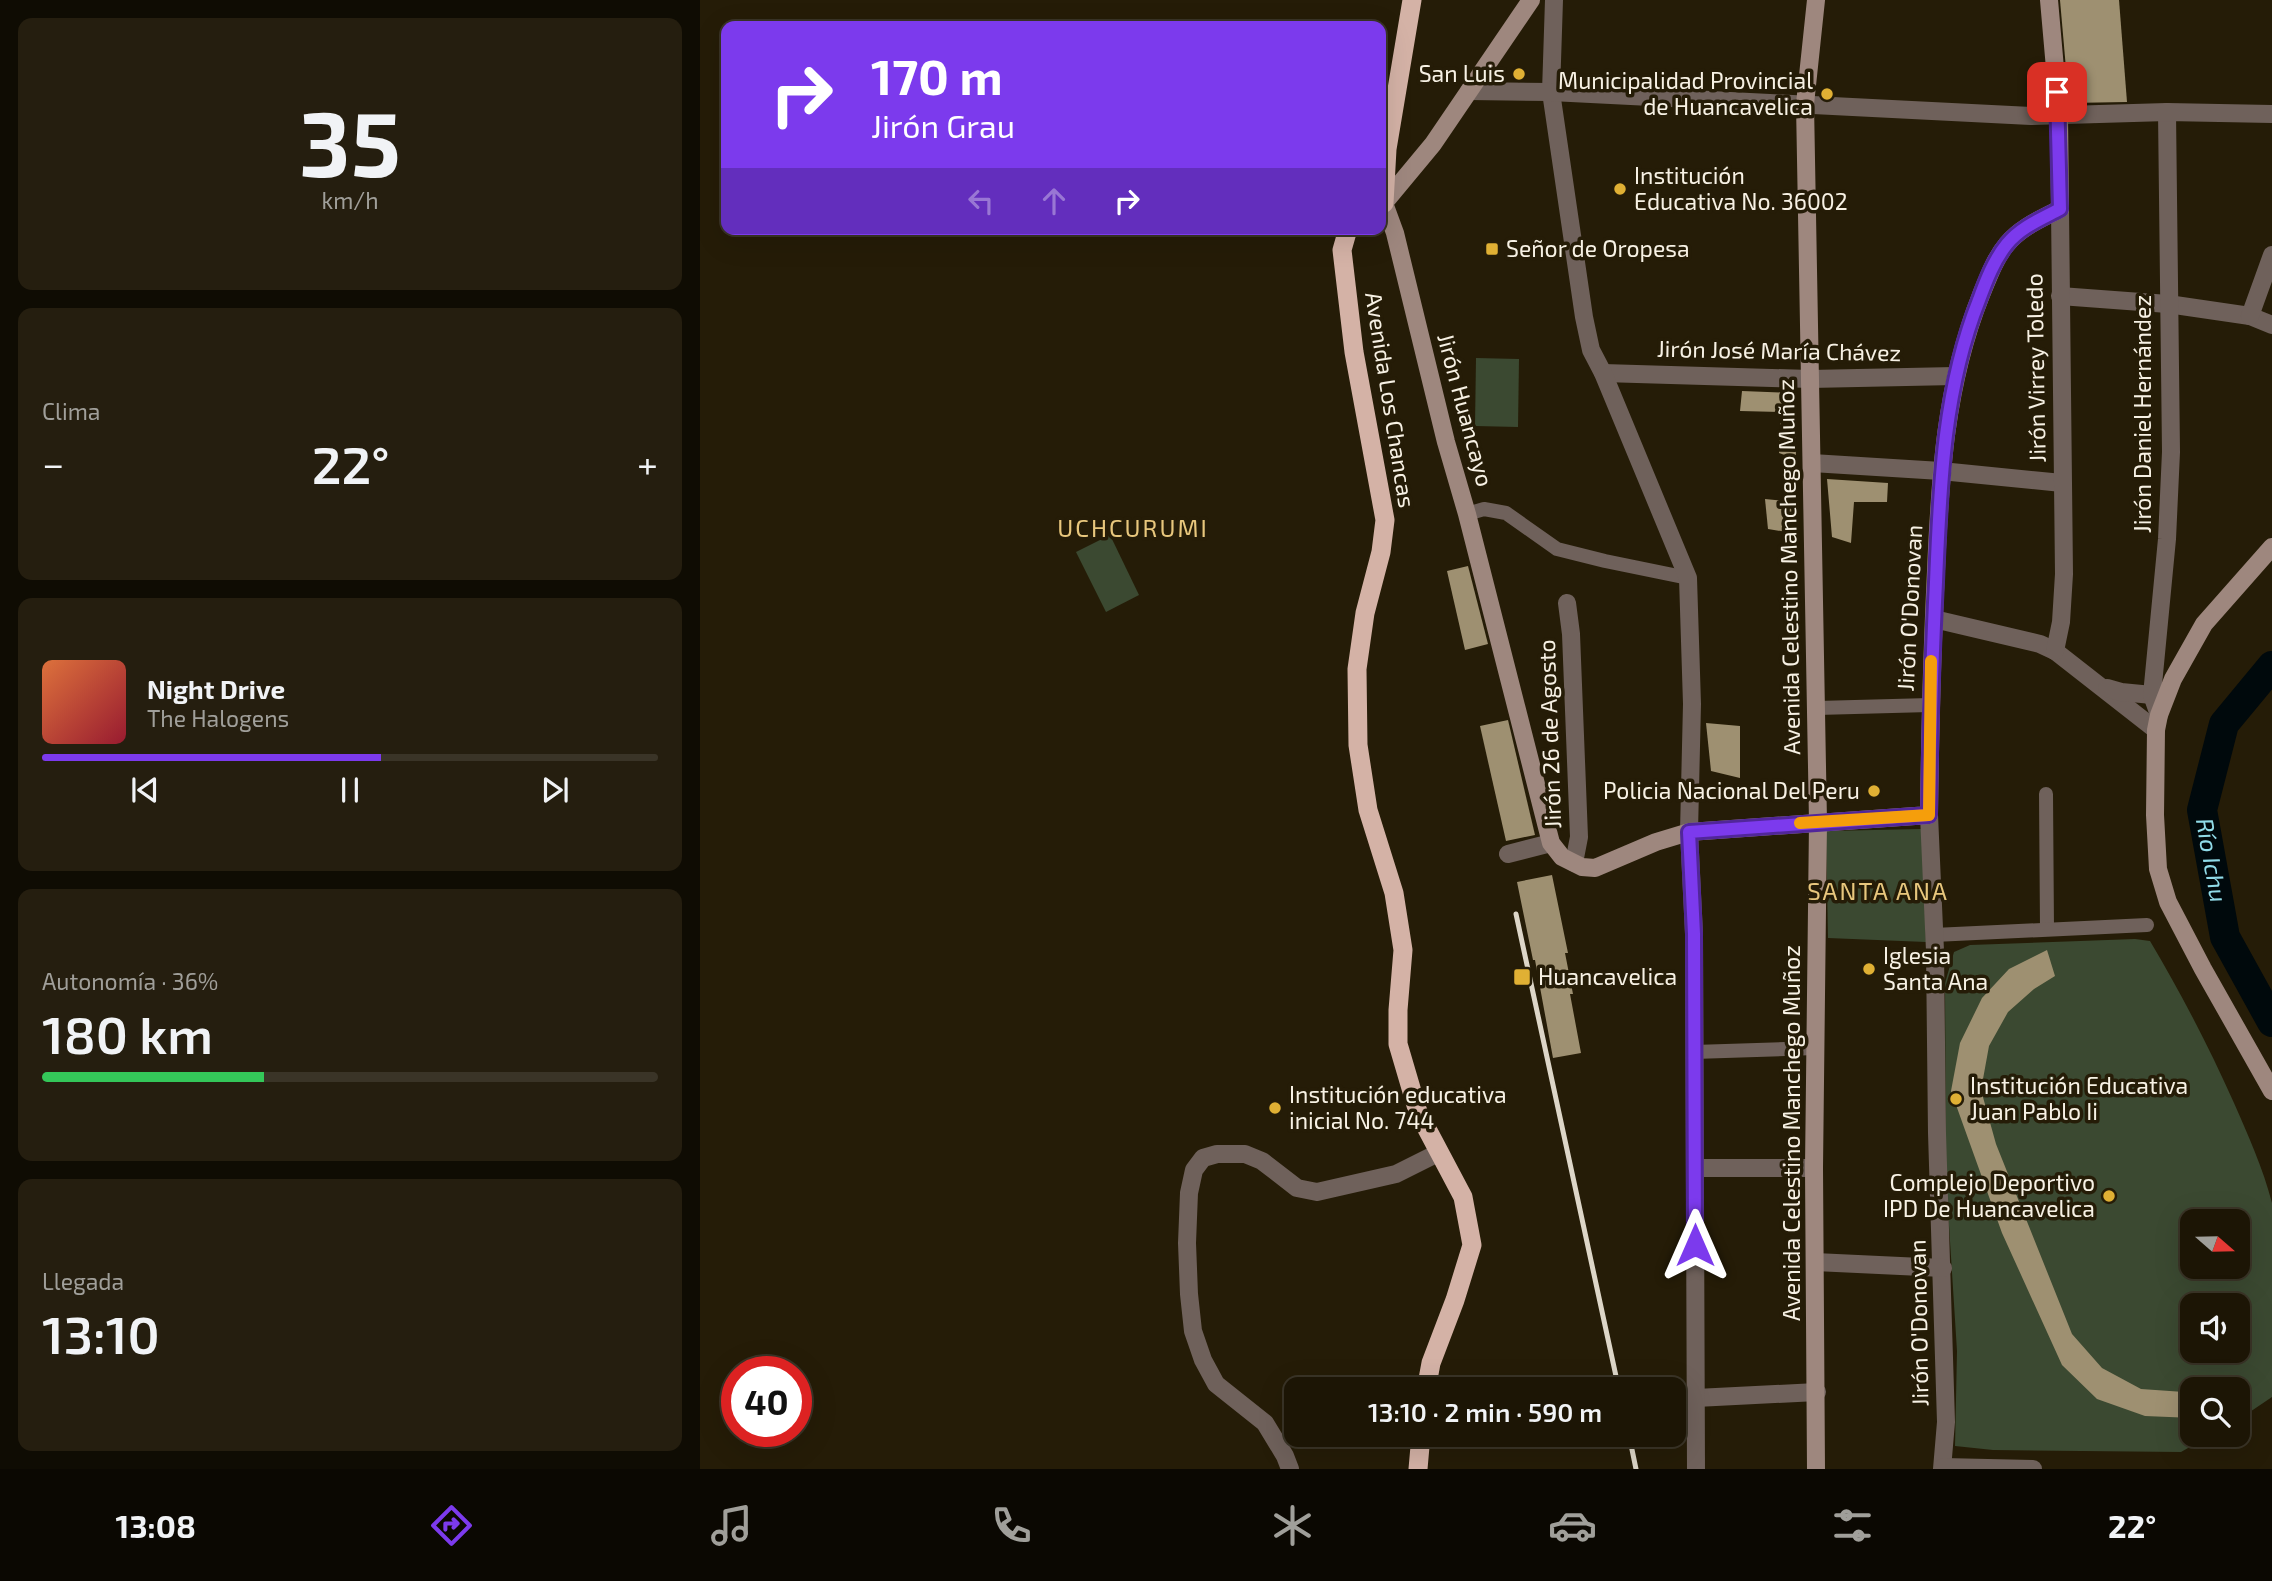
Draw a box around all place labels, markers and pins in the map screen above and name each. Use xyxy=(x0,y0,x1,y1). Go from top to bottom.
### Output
place label: San Luis xyxy=(1419,59,1505,87)
pin xyxy=(2027,62,2087,122)
marker: San Luis xyxy=(1511,66,1527,82)
place label: Municipalidad Provincial de Huancavelica xyxy=(1558,66,1813,120)
marker: Municipalidad Provincial de Huancavelica xyxy=(1819,86,1835,102)
place label: Institución Educativa No. 36002 xyxy=(1634,161,1848,215)
marker: Institución Educativa No. 36002 xyxy=(1612,181,1628,197)
place label: Señor de Oropesa xyxy=(1506,234,1690,262)
marker: Señor de Oropesa xyxy=(1484,241,1500,257)
place label: Policia Nacional Del Peru xyxy=(1603,776,1860,804)
marker: Policia Nacional Del Peru xyxy=(1866,783,1882,799)
place label: Iglesia Santa Ana xyxy=(1883,941,1988,995)
marker: Iglesia Santa Ana xyxy=(1861,961,1877,977)
place label: Huancavelica xyxy=(1538,962,1677,990)
marker: Huancavelica xyxy=(1512,967,1532,987)
place label: Institución Educativa Juan Pablo Ii xyxy=(1970,1071,2188,1125)
place label: Institución educativa inicial No. 744 xyxy=(1289,1080,1507,1134)
marker: Institución Educativa Juan Pablo Ii xyxy=(1948,1091,1964,1107)
marker: Institución educativa inicial No. 744 xyxy=(1267,1100,1283,1116)
place label: Complejo Deportivo IPD De Huancavelica xyxy=(1883,1168,2095,1222)
marker: Complejo Deportivo IPD De Huancavelica xyxy=(2101,1188,2117,1204)

